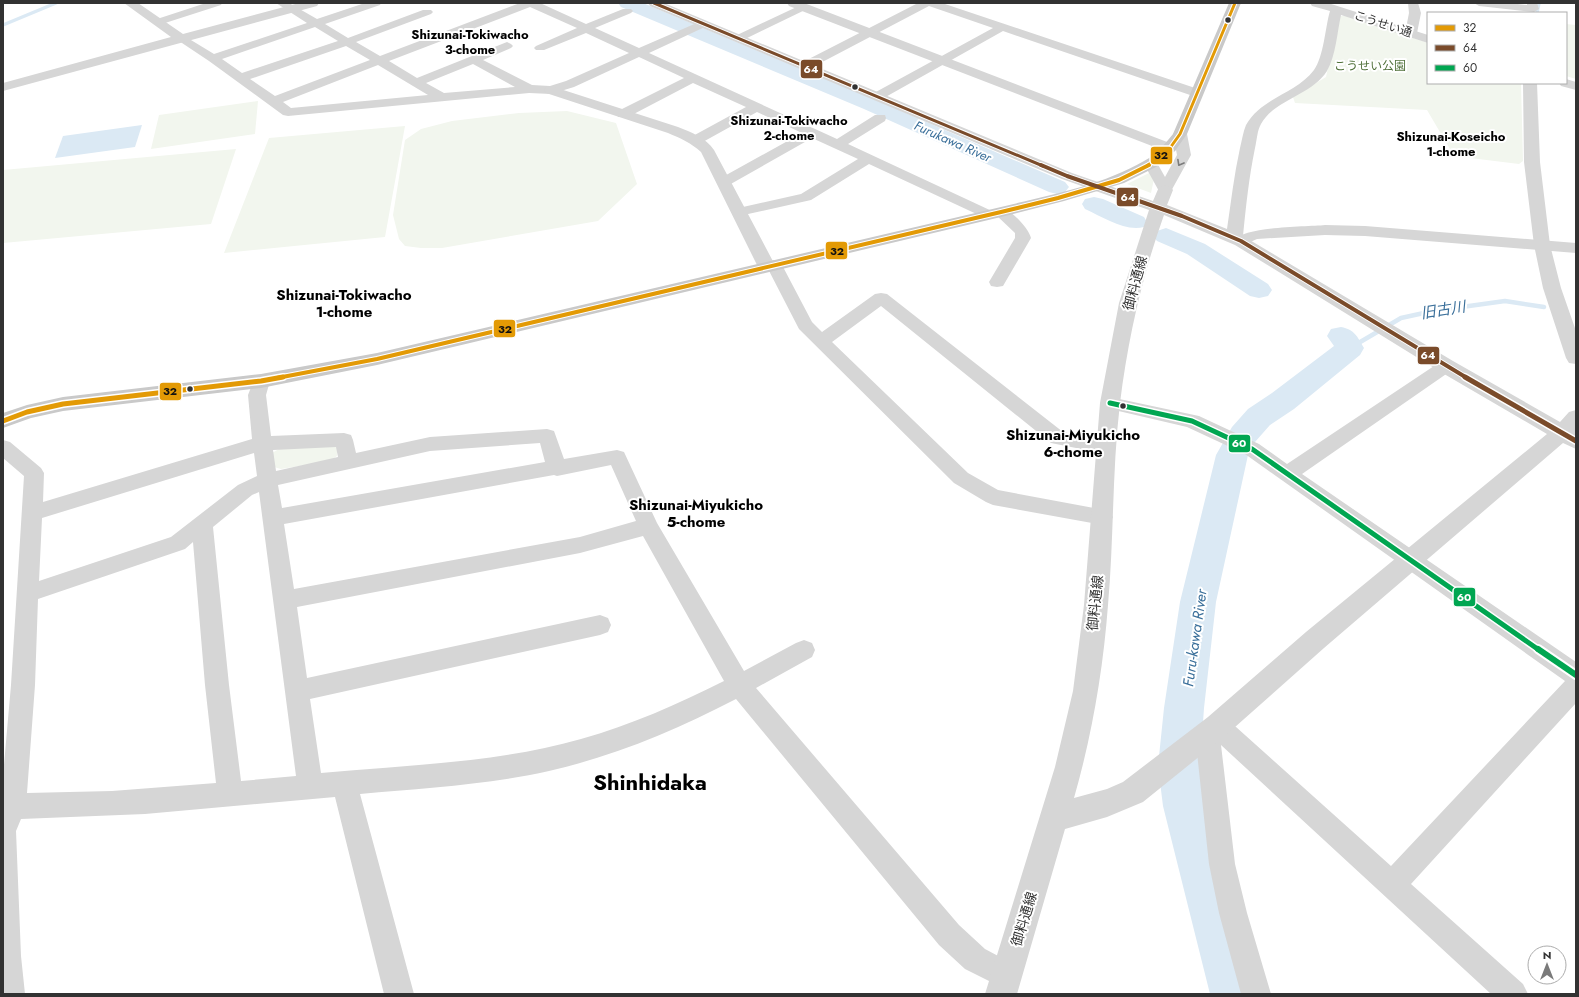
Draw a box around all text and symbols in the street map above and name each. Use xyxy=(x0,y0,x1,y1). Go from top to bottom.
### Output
street label: こうせい通 xyxy=(1352,6,1414,42)
legend xyxy=(1427,12,1567,84)
unlabelled marker xyxy=(1223,15,1233,25)
text: 32 xyxy=(1463,19,1477,37)
district label: Shizunai-Tokiwacho 3-chome xyxy=(411,25,529,59)
text: 64 xyxy=(1463,39,1477,57)
park label: こうせい公園 xyxy=(1334,57,1406,75)
line badge: 64 xyxy=(800,59,823,79)
text: 60 xyxy=(1463,59,1477,77)
text: 64 xyxy=(803,61,819,77)
unlabelled marker xyxy=(850,82,860,92)
district label: Shizunai-Tokiwacho 2-chome xyxy=(730,111,848,145)
water label: Furukawa River xyxy=(911,116,995,167)
district label: Shizunai-Koseicho 1-chome xyxy=(1396,127,1506,161)
line badge: 32 xyxy=(1150,146,1173,165)
text: 32 xyxy=(1154,147,1168,163)
one-way arrow xyxy=(1177,159,1184,166)
line badge: 64 xyxy=(1116,187,1139,207)
text: 64 xyxy=(1120,189,1136,205)
line badge: 32 xyxy=(825,241,848,260)
text: 32 xyxy=(830,243,844,259)
street label: 御料通線 xyxy=(1118,253,1152,313)
district label: Shizunai-Tokiwacho 1-chome xyxy=(276,284,412,323)
water label: 旧古川 xyxy=(1419,295,1469,324)
line badge: 32 xyxy=(493,319,516,338)
text: 32 xyxy=(498,321,512,337)
line badge: 64 xyxy=(1417,346,1440,365)
text: 64 xyxy=(1420,347,1436,363)
line badge: 32 xyxy=(159,382,182,401)
text: 32 xyxy=(163,383,177,399)
unlabelled marker xyxy=(185,384,195,394)
unlabelled marker xyxy=(1118,401,1128,411)
district label: Shizunai-Miyukicho 6-chome xyxy=(1006,424,1140,463)
line badge: 60 xyxy=(1228,434,1251,453)
text: 60 xyxy=(1232,435,1246,451)
district label: Shizunai-Miyukicho 5-chome xyxy=(629,494,763,533)
street label: 御料通線 xyxy=(1082,574,1108,632)
water label: Furu-kawa River xyxy=(1177,587,1213,688)
line badge: 60 xyxy=(1453,587,1476,607)
text: 60 xyxy=(1457,589,1471,605)
district label: Shinhidaka xyxy=(593,766,707,798)
street label: 御料通線 xyxy=(1006,889,1042,949)
north arrow xyxy=(1527,945,1567,985)
text: N xyxy=(1543,947,1551,963)

